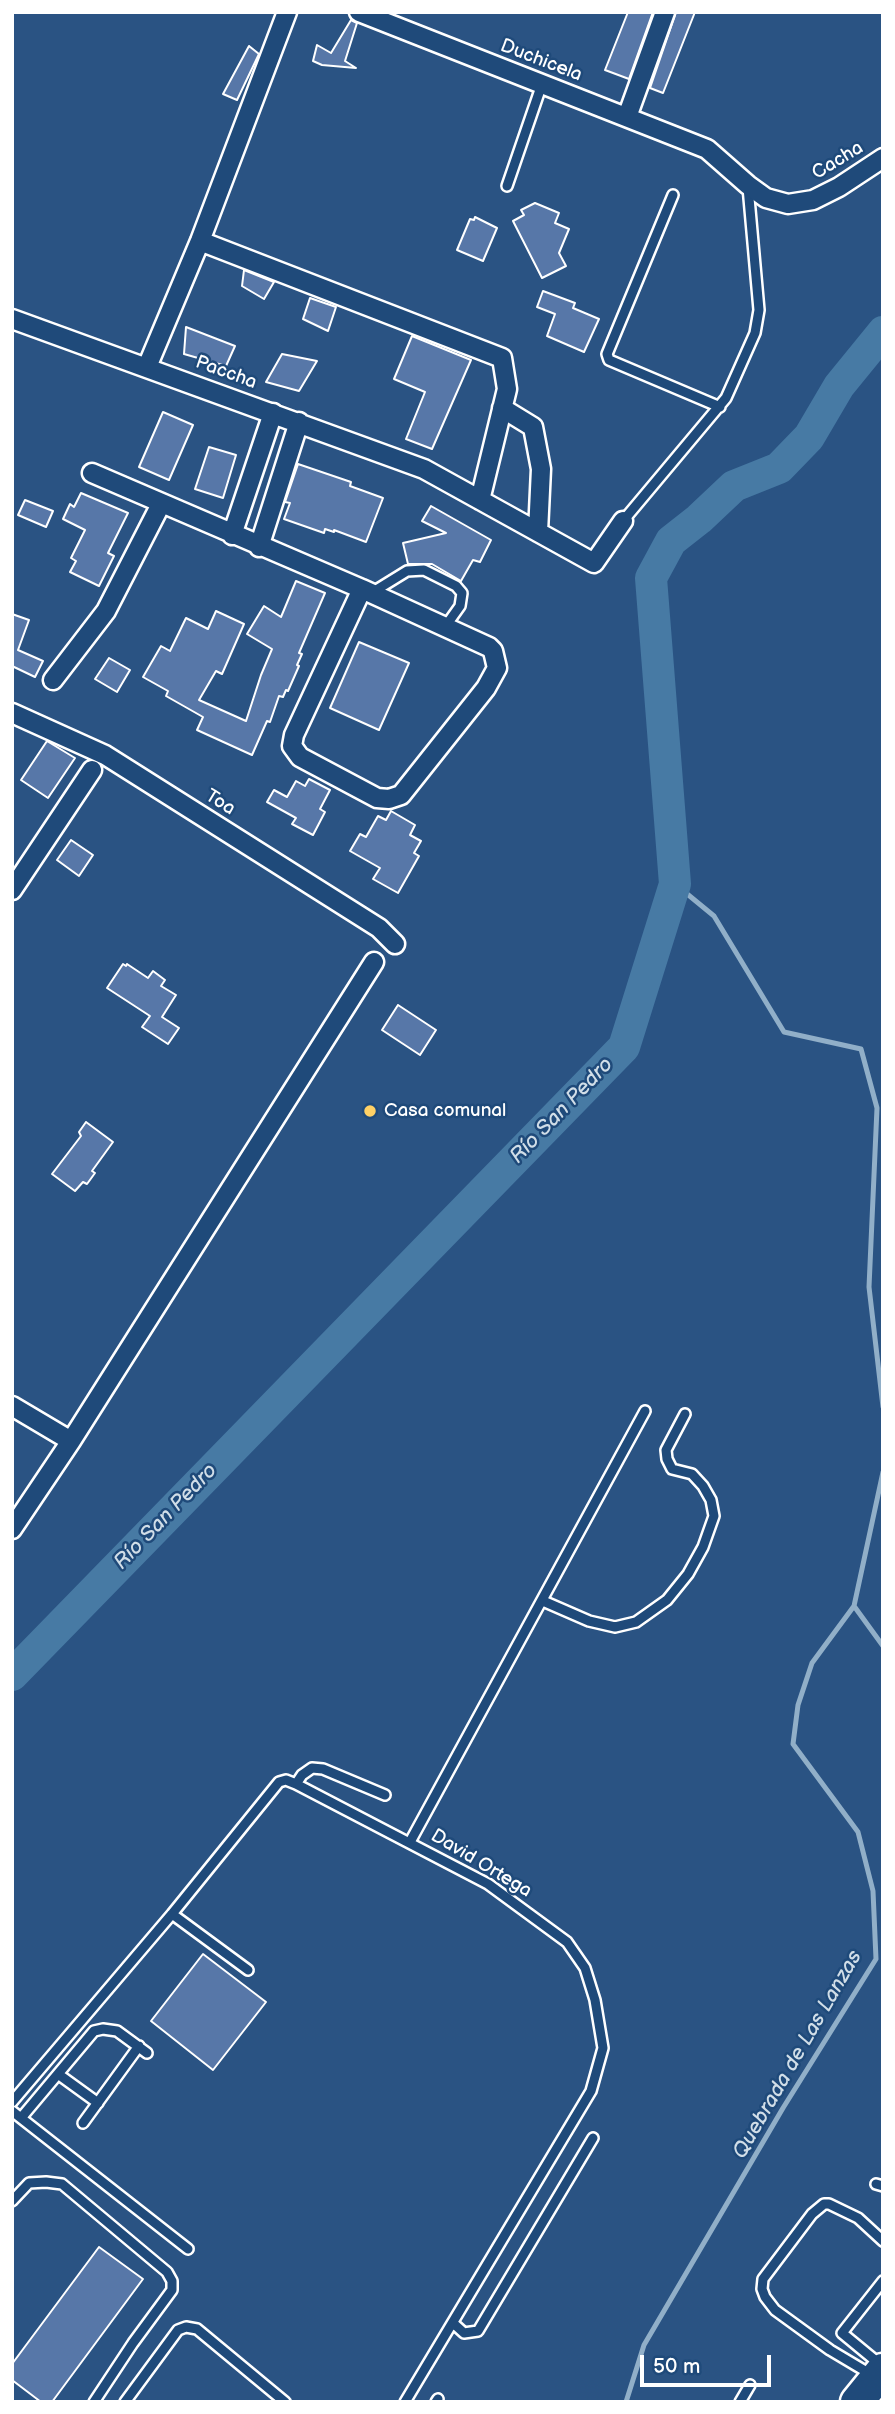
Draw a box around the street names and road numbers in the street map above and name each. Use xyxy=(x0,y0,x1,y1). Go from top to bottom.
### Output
street label: Duchicela xyxy=(497,35,585,87)
street label: Cacha xyxy=(808,137,868,185)
street label: Paccha xyxy=(192,351,260,395)
street label: Toa xyxy=(201,785,239,821)
street label: David Ortega xyxy=(426,1825,536,1903)

